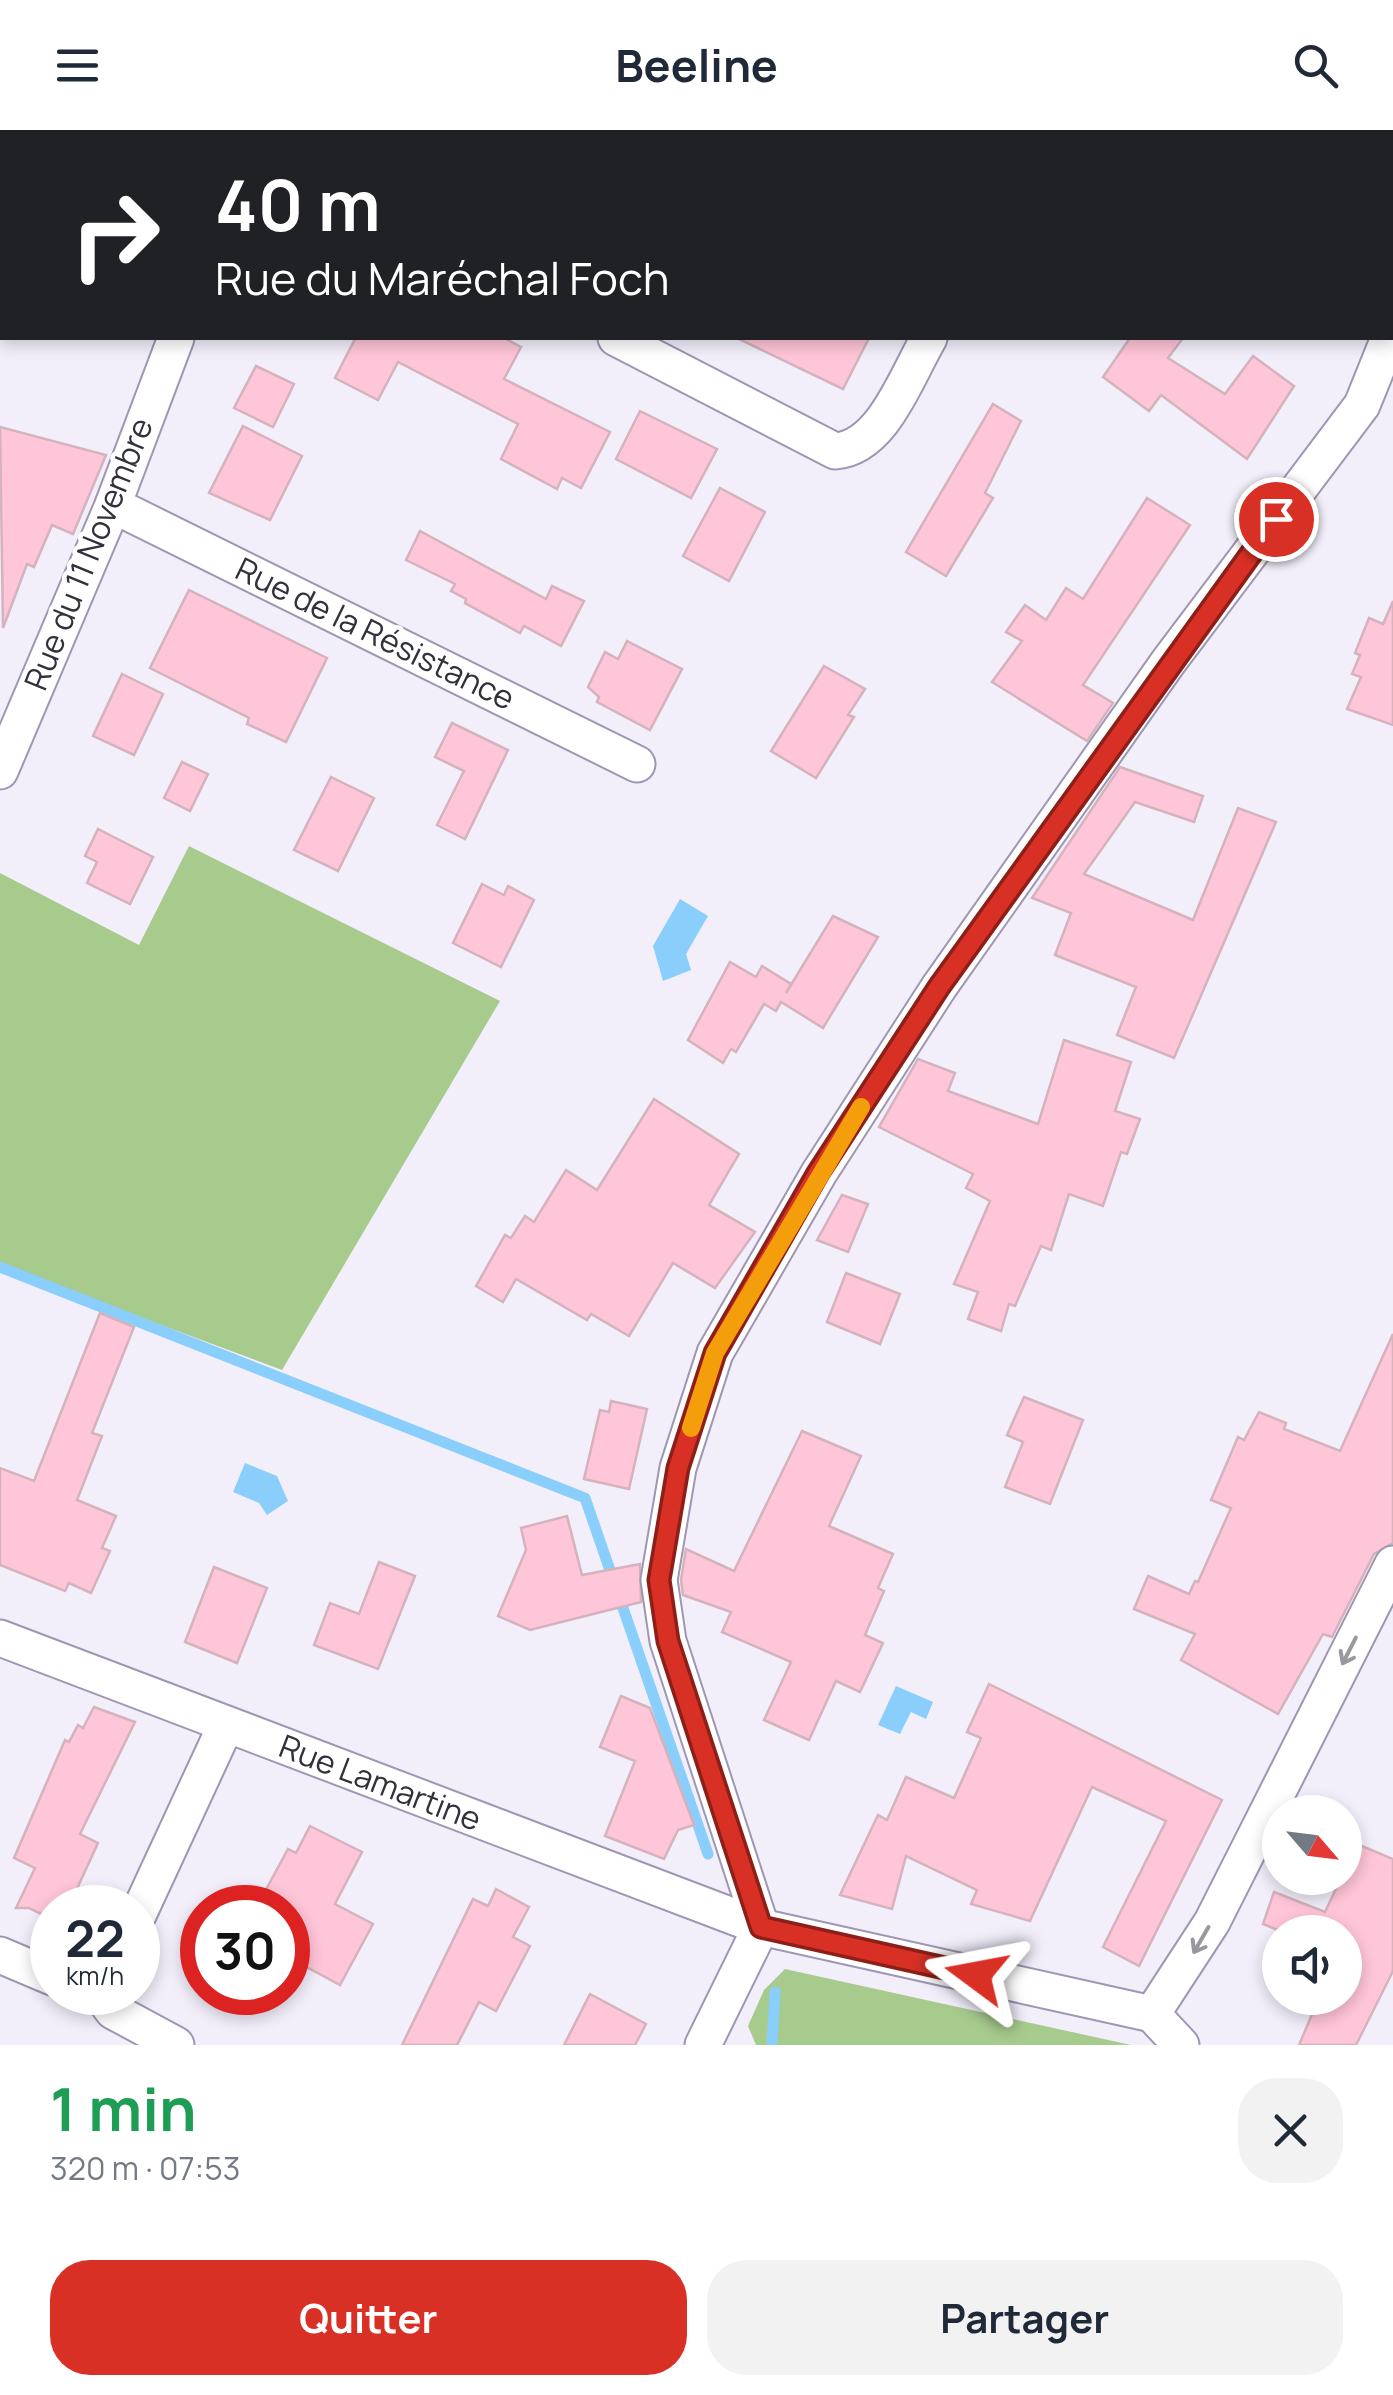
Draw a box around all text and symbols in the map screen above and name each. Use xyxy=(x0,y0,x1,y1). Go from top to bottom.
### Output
text: Beeline xyxy=(615,34,778,96)
icon: menu xyxy=(50,38,105,93)
icon: search xyxy=(1288,38,1343,93)
text: 40 m xyxy=(215,156,381,252)
icon: right xyxy=(50,170,180,300)
text: Rue du Maréchal Foch xyxy=(215,247,670,309)
street label: Rue du 11 Novembre xyxy=(13,411,163,696)
pin xyxy=(1234,477,1319,562)
icon: arrive xyxy=(1249,492,1304,547)
street label: Rue de la Résistance xyxy=(229,546,522,720)
one-way arrow xyxy=(1339,1635,1358,1665)
street label: Rue Lamartine xyxy=(273,1723,488,1841)
north arrow xyxy=(1262,1795,1362,1895)
map controls xyxy=(1262,1795,1362,2015)
speed limit sign: 30 xyxy=(180,1885,310,2015)
text: 22 xyxy=(65,1904,125,1972)
button: sound xyxy=(1262,1915,1362,2015)
position arrow xyxy=(924,1923,1028,2027)
one-way arrow xyxy=(1191,1925,1211,1954)
text: km/h xyxy=(66,1958,124,1993)
text: 1 min xyxy=(50,2067,197,2149)
button: close xyxy=(1238,2078,1343,2183)
text: 320 m · 07:53 xyxy=(50,2146,240,2190)
button: Quitter xyxy=(50,2260,687,2375)
button: Partager xyxy=(707,2260,1343,2375)

